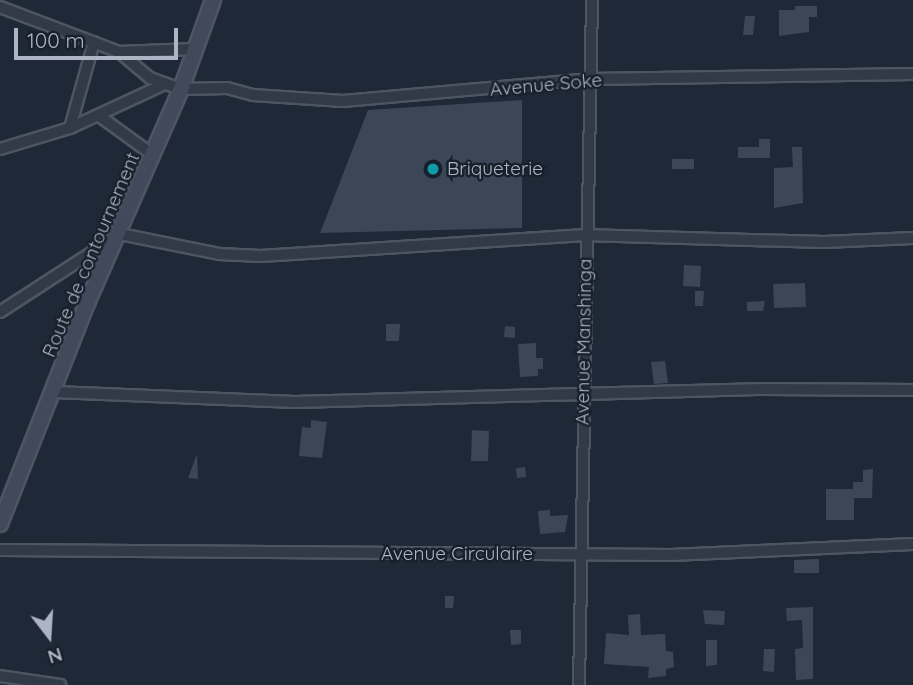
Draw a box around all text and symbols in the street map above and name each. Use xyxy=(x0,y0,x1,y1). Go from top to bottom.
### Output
scale bar xyxy=(18,14,182,58)
text: 100 m xyxy=(27,27,85,53)
street label: Avenue Soke xyxy=(489,69,603,101)
street label: Route de contournement xyxy=(38,149,144,361)
place label: Briqueterie xyxy=(447,158,543,180)
marker: Briqueterie xyxy=(425,161,441,177)
street label: Avenue Manshinga xyxy=(571,259,597,425)
street label: Avenue Circulaire xyxy=(381,543,533,565)
north arrow xyxy=(14,601,84,671)
text: N xyxy=(45,643,65,670)

